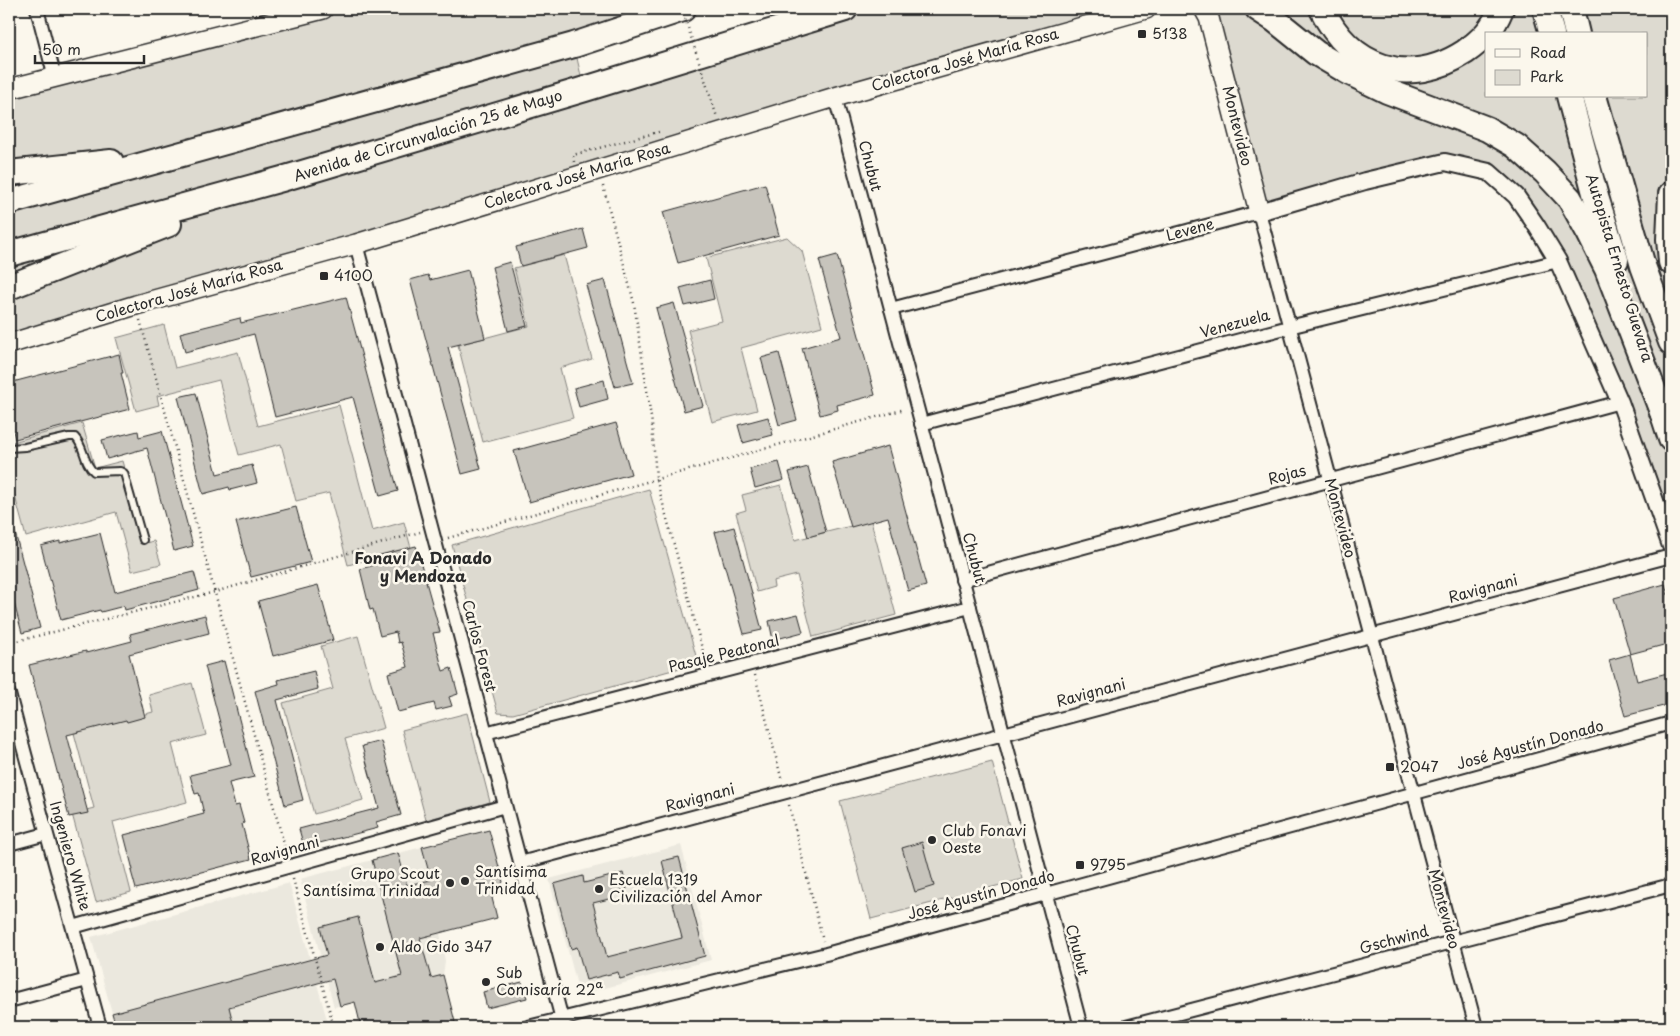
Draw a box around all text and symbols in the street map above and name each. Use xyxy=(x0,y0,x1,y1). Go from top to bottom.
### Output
street label: Colectora José María Rosa xyxy=(868,21,1062,96)
place label: 5138 xyxy=(1152,21,1188,44)
marker: 5138 xyxy=(1136,28,1148,40)
scale bar xyxy=(35,32,144,64)
legend xyxy=(1485,32,1648,98)
text: 50 m xyxy=(42,37,81,60)
text: Road xyxy=(1530,40,1566,63)
text: Park xyxy=(1530,64,1564,87)
street label: Avenida de Circunvalación 25 de Mayo xyxy=(290,83,565,186)
street label: Montevideo xyxy=(1217,83,1260,168)
street label: Colectora José María Rosa xyxy=(481,135,673,214)
street label: Chubut xyxy=(854,137,889,194)
street label: Autopista Ernesto Guevara xyxy=(1581,170,1660,365)
street label: Levene xyxy=(1163,211,1216,246)
street label: Colectora José María Rosa xyxy=(92,252,286,327)
place label: 4100 xyxy=(334,263,373,286)
marker: 4100 xyxy=(318,270,330,282)
street label: Venezuela xyxy=(1197,302,1273,343)
street label: Rojas xyxy=(1265,457,1308,490)
street label: Montevideo xyxy=(1320,475,1363,560)
street label: Chubut xyxy=(958,529,993,586)
district label: Fonavi A Donado y Mendoza xyxy=(354,545,492,587)
street label: Ravignani xyxy=(1445,567,1520,608)
street label: Carlos Forest xyxy=(457,597,504,694)
street label: Pasaje Peatonal xyxy=(666,628,782,677)
street label: Ravignani xyxy=(1053,671,1128,712)
street label: José Agustín Donado xyxy=(1453,713,1606,774)
place label: 2047 xyxy=(1400,754,1438,777)
marker: 2047 xyxy=(1384,761,1396,773)
street label: Ravignani xyxy=(662,776,737,817)
street label: Ingeniero White xyxy=(45,798,98,913)
place label: Club Fonavi Oeste xyxy=(942,818,1027,858)
street label: Ravignani xyxy=(247,829,322,870)
marker: Club Fonavi Oeste xyxy=(926,834,938,846)
place label: 9795 xyxy=(1090,852,1126,875)
place label: Santísima Trinidad xyxy=(475,859,548,899)
marker: 9795 xyxy=(1074,859,1086,871)
place label: Grupo Scout Santísima Trinidad xyxy=(303,861,440,901)
street label: José Agustín Donado xyxy=(904,863,1057,924)
street label: Montevideo xyxy=(1424,866,1467,951)
place label: Escuela 1319 Civilización del Amor xyxy=(609,867,762,907)
marker: Santísima Trinidad xyxy=(459,875,471,887)
marker: Grupo Scout Santísima Trinidad xyxy=(444,877,456,889)
marker: Escuela 1319 Civilización del Amor xyxy=(593,883,605,895)
street label: Gschwind xyxy=(1357,918,1431,959)
street label: Chubut xyxy=(1061,921,1096,978)
place label: Aldo Gido 347 xyxy=(390,934,493,957)
marker: Aldo Gido 347 xyxy=(374,941,386,953)
place label: Sub Comisaría 22ª xyxy=(496,960,603,1000)
marker: Sub Comisaría 22ª xyxy=(480,976,492,988)

